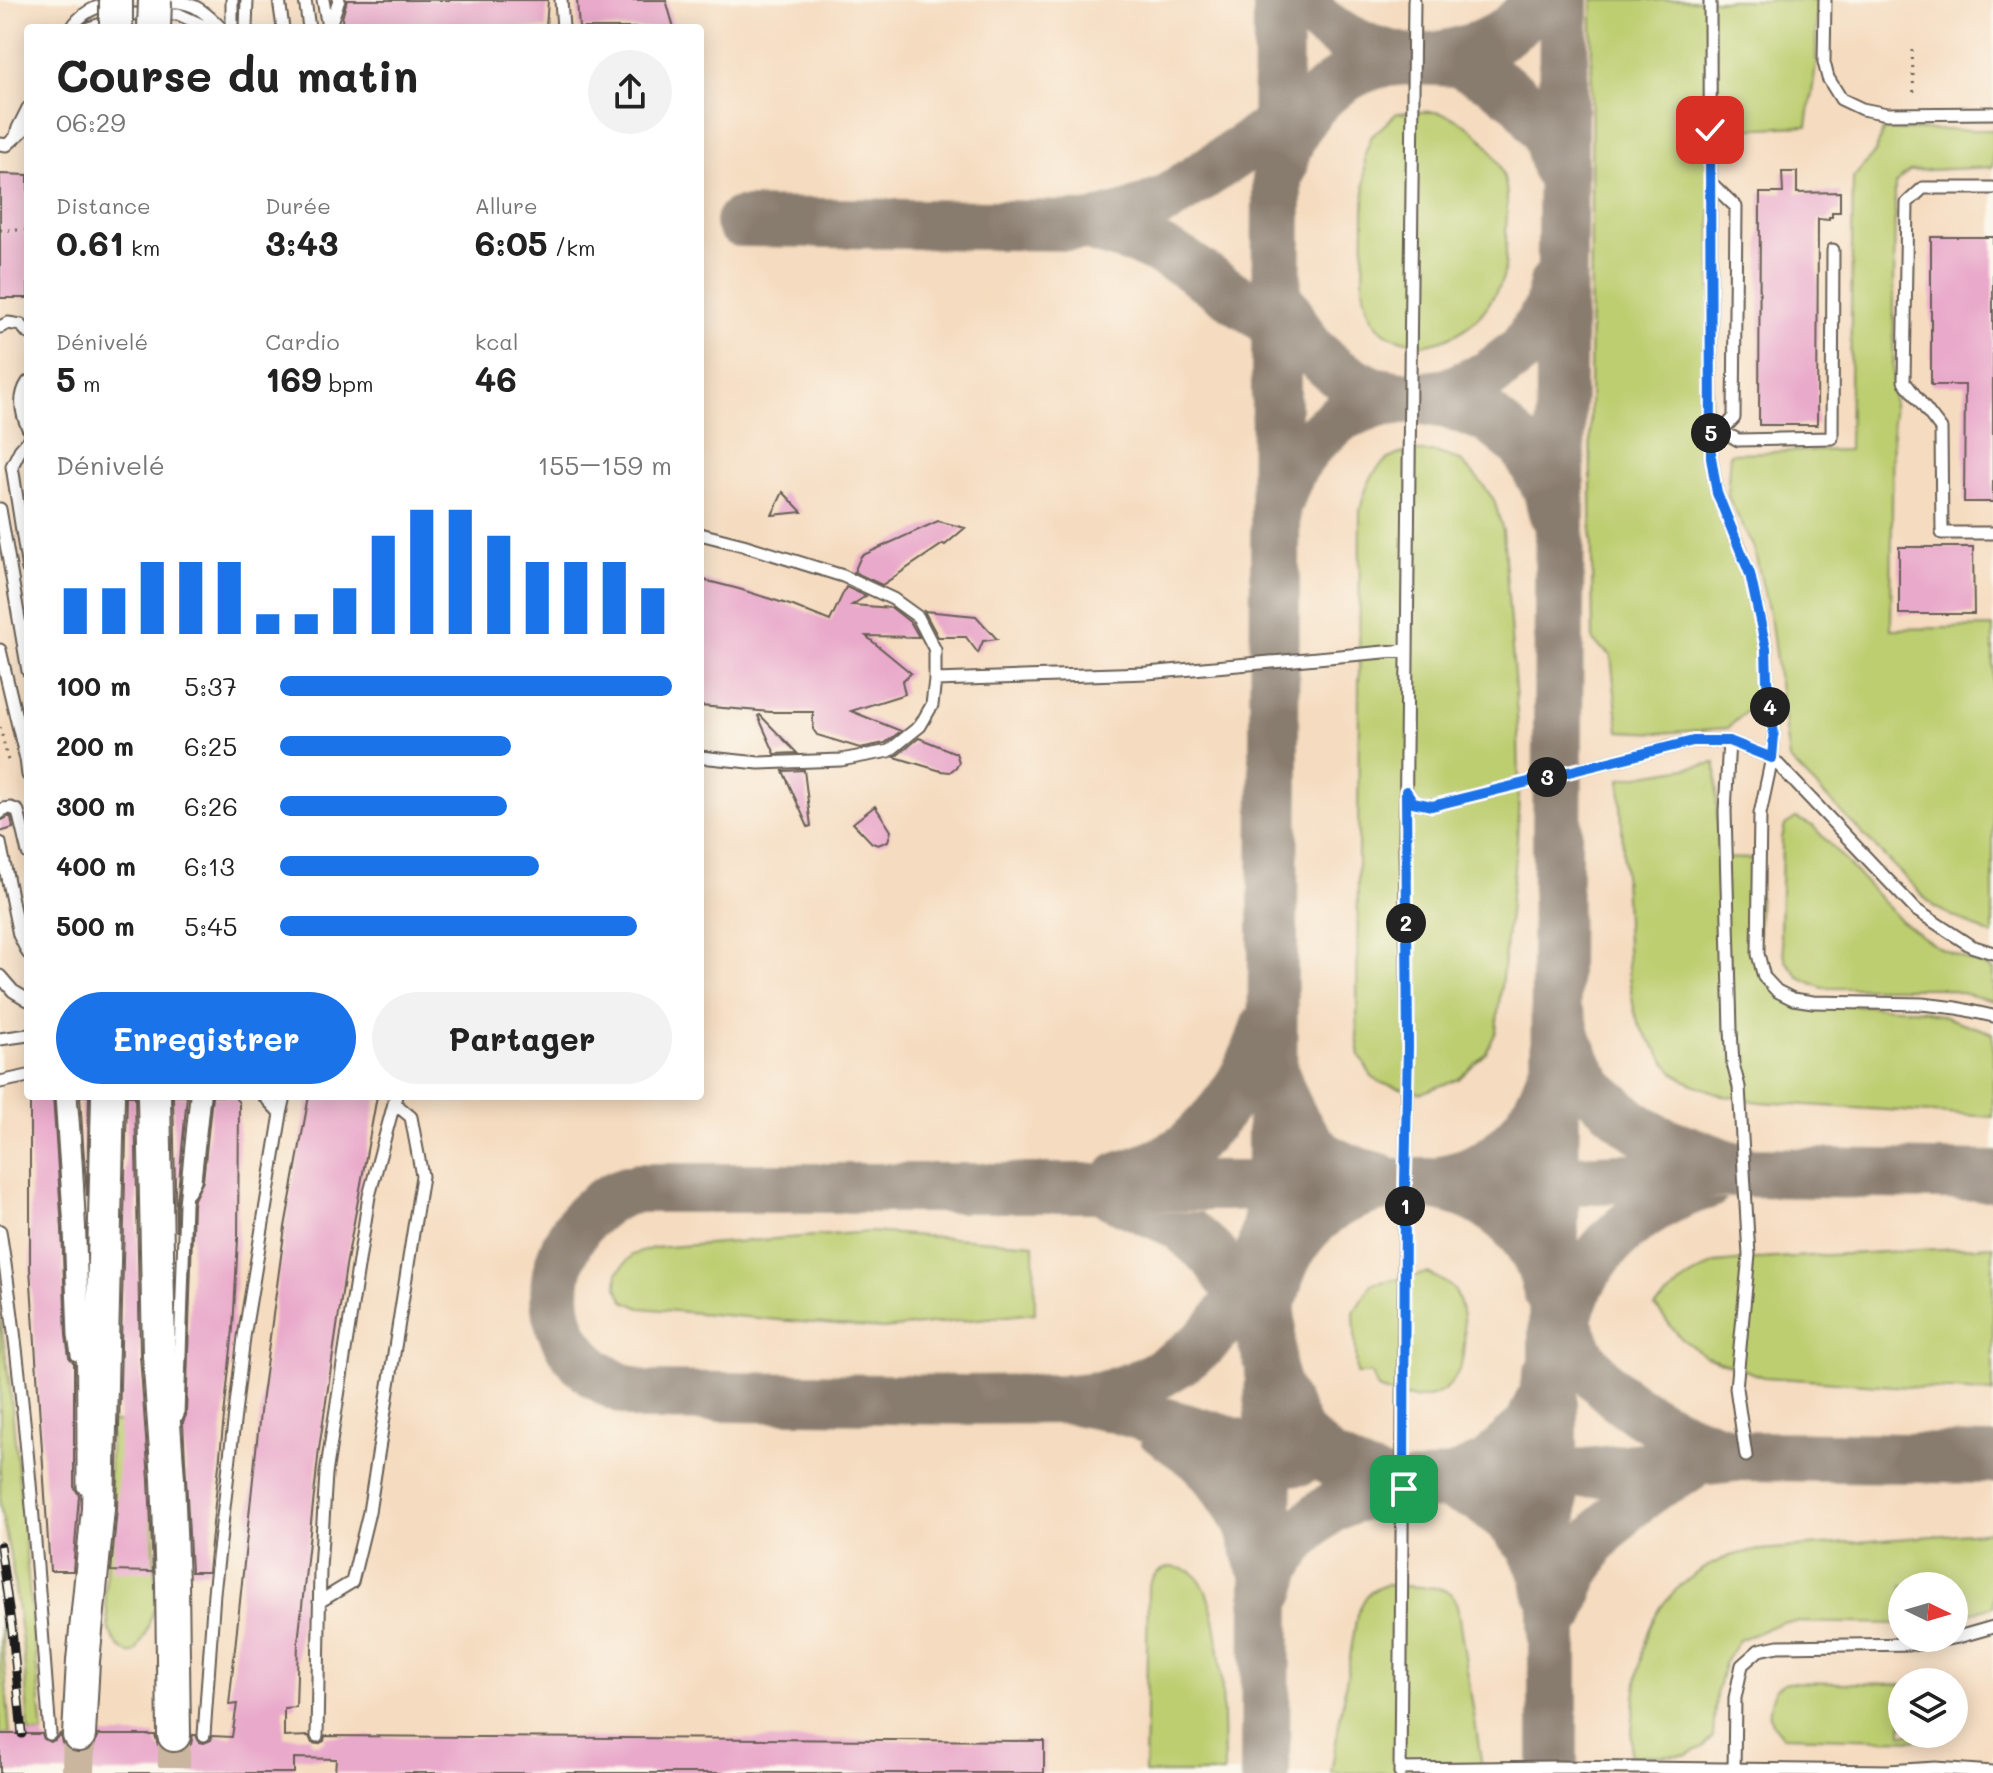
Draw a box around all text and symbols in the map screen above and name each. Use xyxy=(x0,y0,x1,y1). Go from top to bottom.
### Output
text: Course du matin xyxy=(56,46,418,103)
button: share xyxy=(588,50,672,134)
pin xyxy=(1676,96,1744,164)
text: 06:29 xyxy=(56,105,126,139)
icon: check xyxy=(1688,108,1732,152)
text: Distance xyxy=(56,191,151,220)
text: Durée xyxy=(265,191,331,220)
text: Allure xyxy=(475,191,538,220)
text: 0.61 xyxy=(56,220,124,265)
text: 3:43 xyxy=(265,220,338,265)
text: 6:05 xyxy=(475,220,548,265)
text: km xyxy=(124,233,160,262)
text: /km xyxy=(548,233,596,262)
text: Dénivelé xyxy=(56,327,148,356)
text: Cardio xyxy=(265,327,340,356)
text: kcal xyxy=(475,327,519,356)
text: 5 xyxy=(56,356,76,401)
text: 169 xyxy=(265,356,321,401)
text: 46 xyxy=(475,356,517,401)
text: m xyxy=(76,369,100,398)
text: bpm xyxy=(321,369,374,398)
pin: 5 xyxy=(1691,413,1731,453)
text: 5 xyxy=(1705,418,1717,447)
text: Dénivelé xyxy=(56,448,165,482)
text: 155–159 m xyxy=(538,448,672,482)
text: 100 m xyxy=(56,669,131,703)
text: 5:37 xyxy=(184,669,237,703)
pin: 4 xyxy=(1750,687,1790,727)
text: 4 xyxy=(1763,692,1777,721)
text: 200 m xyxy=(56,729,134,763)
text: 6:25 xyxy=(184,729,237,763)
pin: 3 xyxy=(1527,757,1567,797)
text: 3 xyxy=(1540,762,1554,791)
text: 300 m xyxy=(56,789,135,823)
text: 6:26 xyxy=(184,789,238,823)
text: 400 m xyxy=(56,849,136,883)
text: 6:13 xyxy=(184,849,235,883)
pin: 2 xyxy=(1386,903,1426,943)
text: 2 xyxy=(1400,908,1412,937)
text: 500 m xyxy=(56,909,135,943)
text: 5:45 xyxy=(184,909,238,943)
button: Enregistrer xyxy=(56,992,356,1084)
button: Partager xyxy=(372,992,672,1084)
pin: 1 xyxy=(1385,1186,1425,1226)
text: 1 xyxy=(1400,1191,1410,1220)
pin xyxy=(1370,1455,1438,1523)
icon: arrive xyxy=(1382,1467,1426,1511)
north arrow xyxy=(1888,1572,1968,1652)
map controls xyxy=(1888,1572,1968,1748)
button: layers xyxy=(1888,1668,1968,1748)

